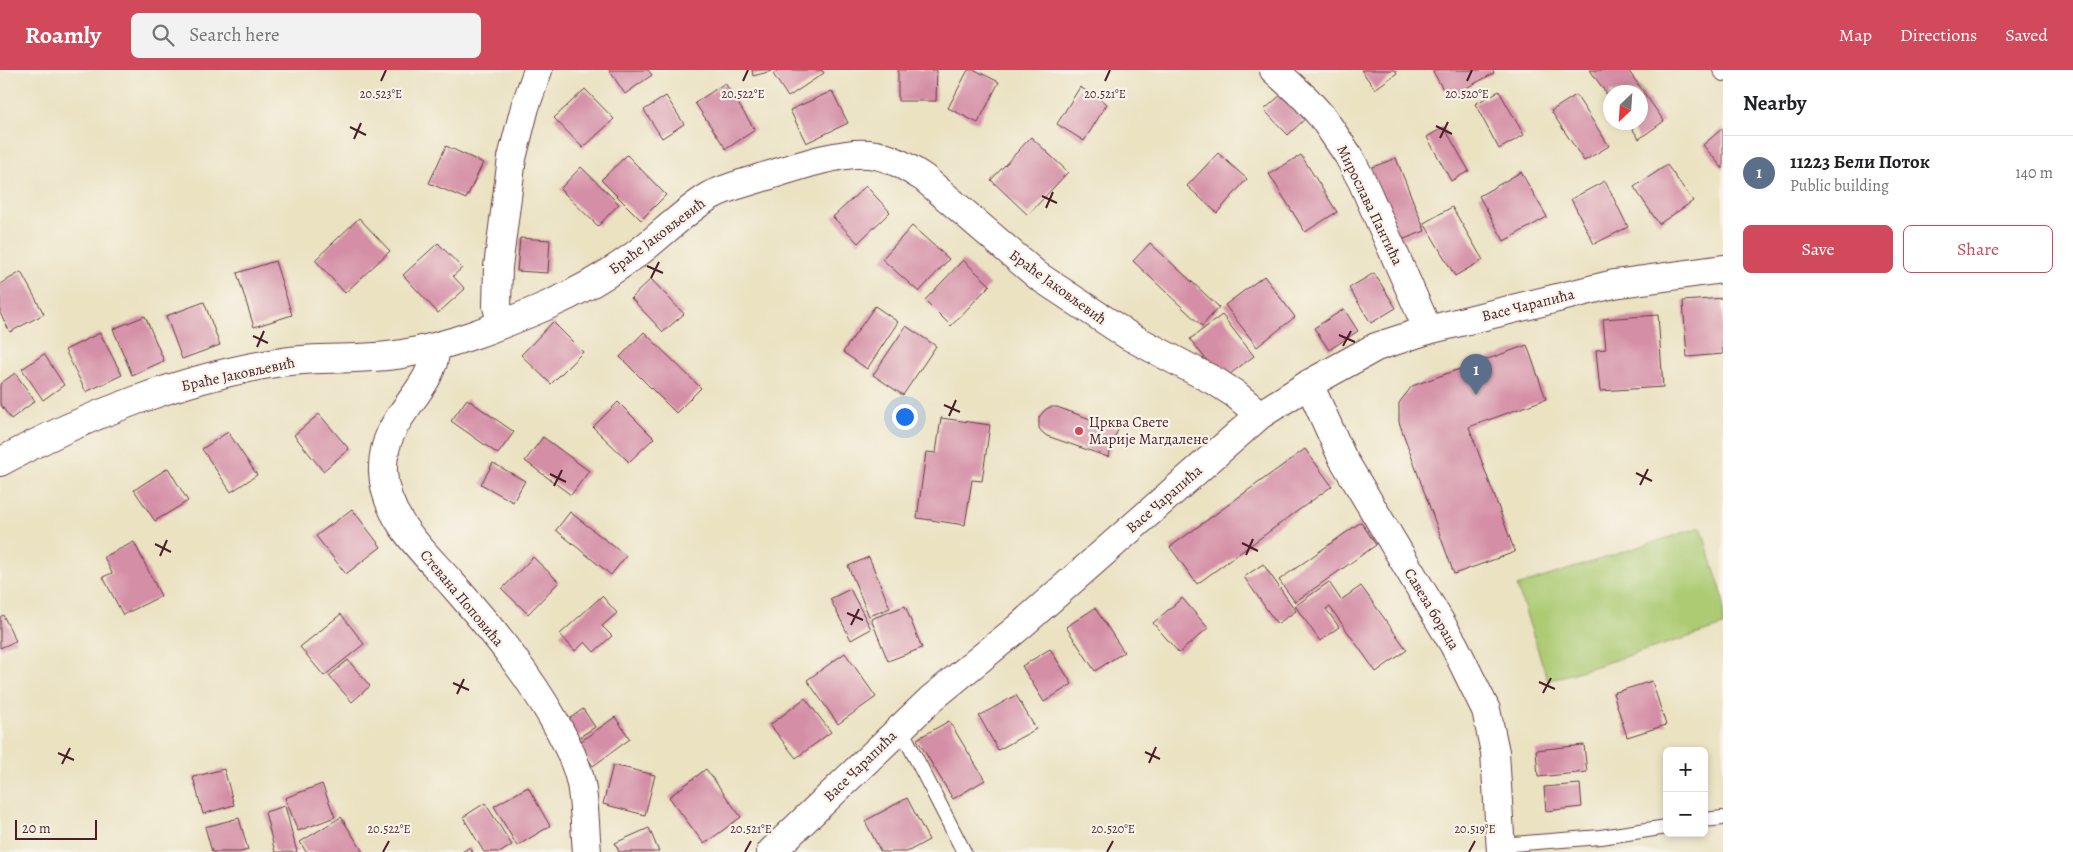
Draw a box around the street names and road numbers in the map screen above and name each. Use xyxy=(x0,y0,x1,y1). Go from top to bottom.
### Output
street label: Мирослава Пантића xyxy=(1332,142,1408,268)
street label: Браће Јаковљевић xyxy=(605,193,709,279)
street label: Браће Јаковљевић xyxy=(1005,245,1111,329)
street label: Васе Чарапића xyxy=(1480,284,1576,326)
street label: Браће Јаковљевић xyxy=(179,352,297,396)
street label: Васе Чарапића xyxy=(1122,460,1206,538)
street label: Стевана Поповића xyxy=(416,545,508,651)
street label: Савеза бораца xyxy=(1400,564,1464,654)
street label: Васе Чарапића xyxy=(819,726,901,806)

